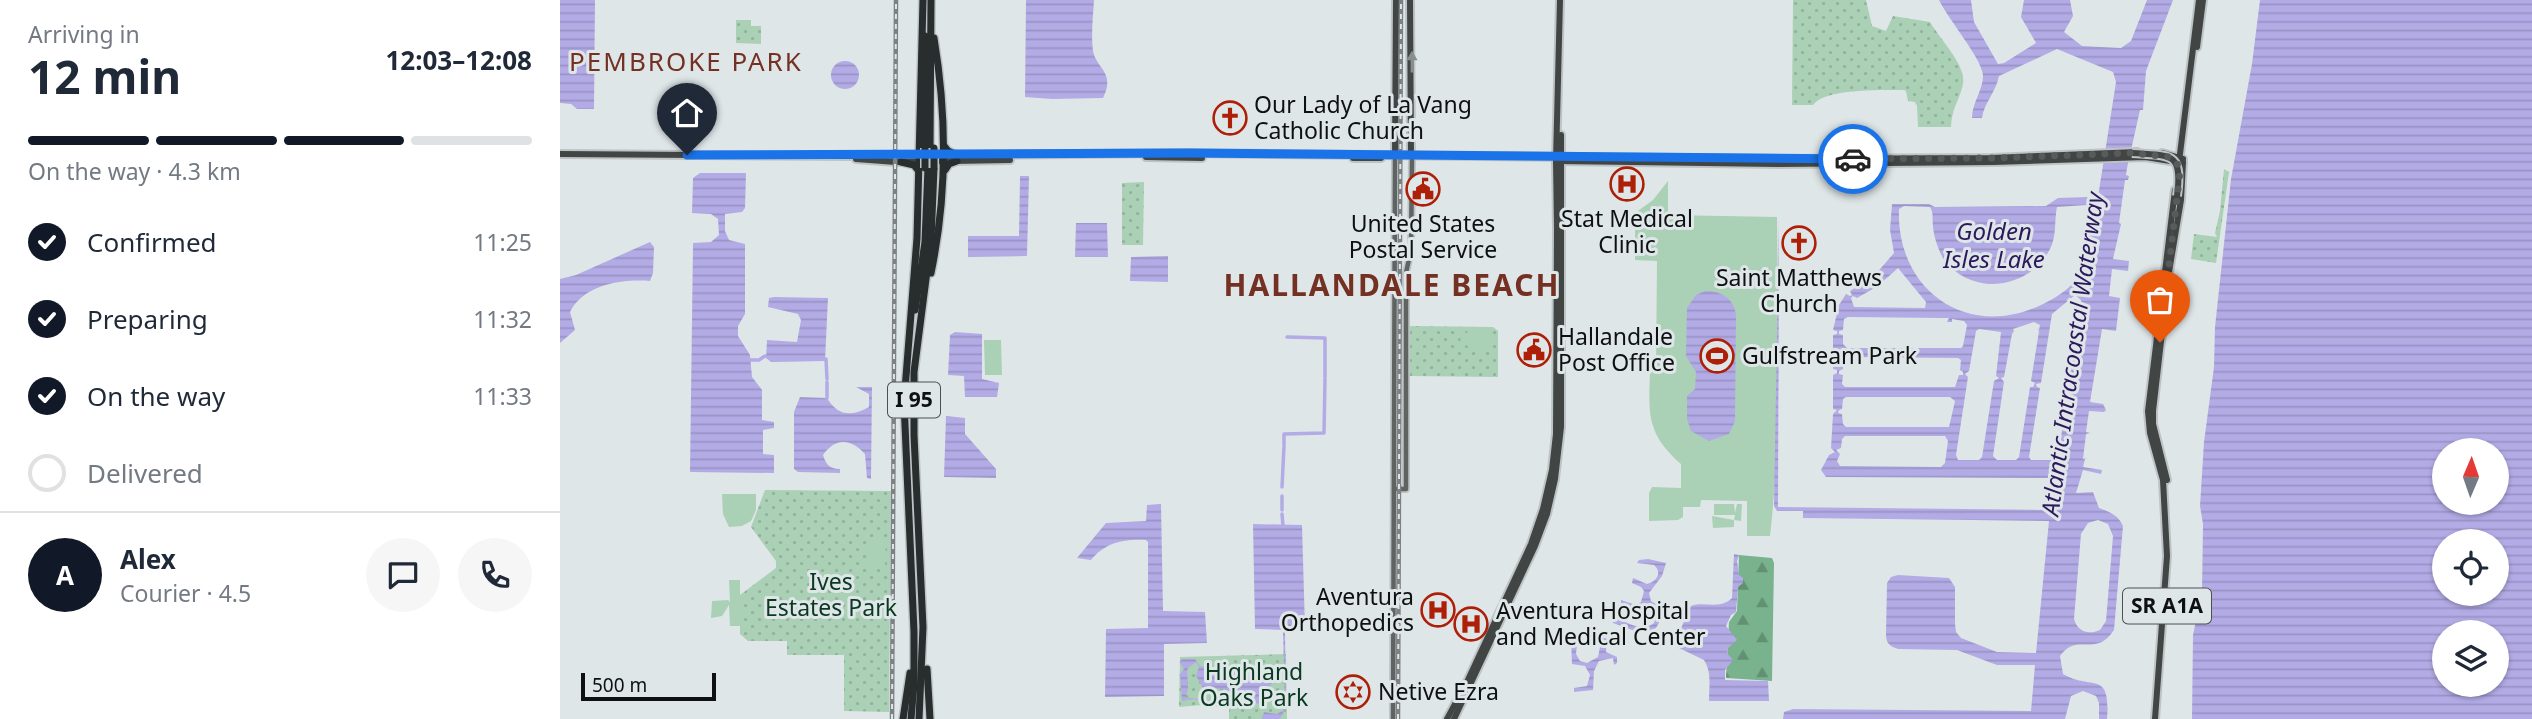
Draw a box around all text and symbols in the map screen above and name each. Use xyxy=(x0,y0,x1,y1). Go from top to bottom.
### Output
text: Arriving in xyxy=(28,18,140,50)
text: 12:03–12:08 xyxy=(385,42,532,78)
district label: PEMBROKE PARK xyxy=(569,43,803,79)
text: 12 min xyxy=(28,45,181,107)
one-way arrow xyxy=(1406,51,1418,73)
pin xyxy=(657,83,717,155)
place label: Our Lady of La Vang Catholic Church xyxy=(1254,88,1472,146)
icon: home xyxy=(668,94,706,132)
church icon: Our Lady of La Vang Catholic Church xyxy=(1211,99,1249,137)
courier xyxy=(1818,124,1888,194)
icon: car xyxy=(1834,140,1872,178)
text: On the way · 4.3 km xyxy=(28,155,241,187)
hospital icon: Stat Medical Clinic xyxy=(1608,165,1646,203)
public building icon: United States Postal Service xyxy=(1404,170,1442,208)
water label: Atlantic Intracoastal Waterway xyxy=(2032,188,2111,520)
place label: Stat Medical Clinic xyxy=(1561,202,1693,260)
place label: United States Postal Service xyxy=(1349,207,1497,265)
water label: Golden Isles Lake xyxy=(1942,214,2045,275)
icon: check xyxy=(28,223,66,261)
text: Confirmed xyxy=(87,224,217,260)
church icon: Saint Matthews Church xyxy=(1780,224,1818,262)
text: 11:25 xyxy=(473,226,532,258)
place label: Saint Matthews Church xyxy=(1716,261,1882,319)
district label: HALLANDALE BEACH xyxy=(1223,264,1561,305)
pin xyxy=(2130,270,2190,342)
icon: bag xyxy=(2141,281,2179,319)
icon: check xyxy=(28,300,66,338)
text: Preparing xyxy=(87,301,208,337)
text: 11:32 xyxy=(473,303,532,335)
place label: Hallandale Post Office xyxy=(1558,320,1675,378)
public building icon: Hallandale Post Office xyxy=(1515,331,1553,369)
sports icon: Gulfstream Park xyxy=(1698,337,1736,375)
place label: Gulfstream Park xyxy=(1742,339,1918,371)
icon: check xyxy=(28,377,66,415)
text: On the way xyxy=(87,378,225,414)
text: 11:33 xyxy=(473,380,532,412)
road number: I 95 xyxy=(888,382,940,418)
north arrow xyxy=(2432,438,2510,514)
map controls xyxy=(2432,438,2509,697)
text: Delivered xyxy=(87,455,203,491)
button: locate xyxy=(2432,529,2509,606)
button: chat xyxy=(366,538,440,612)
button: phone xyxy=(458,538,532,612)
text: Alex xyxy=(120,541,176,577)
text: A xyxy=(56,557,74,593)
park label: Ives Estates Park xyxy=(765,565,898,623)
text: Courier · 4.5 xyxy=(120,577,251,609)
place label: Aventura Orthopedics xyxy=(1281,580,1414,638)
road number: SR A1A xyxy=(2123,588,2211,624)
hospital icon: Aventura Orthopedics xyxy=(1419,591,1457,629)
place label: Aventura Hospital and Medical Center xyxy=(1496,594,1706,652)
hospital icon: Aventura Hospital and Medical Center xyxy=(1452,605,1490,643)
button: layers xyxy=(2432,620,2509,697)
park label: Highland Oaks Park xyxy=(1200,655,1309,713)
scale bar xyxy=(581,670,716,702)
text: 500 m xyxy=(592,672,647,698)
synagogue icon: Netive Ezra xyxy=(1334,673,1372,711)
place label: Netive Ezra xyxy=(1378,675,1499,707)

